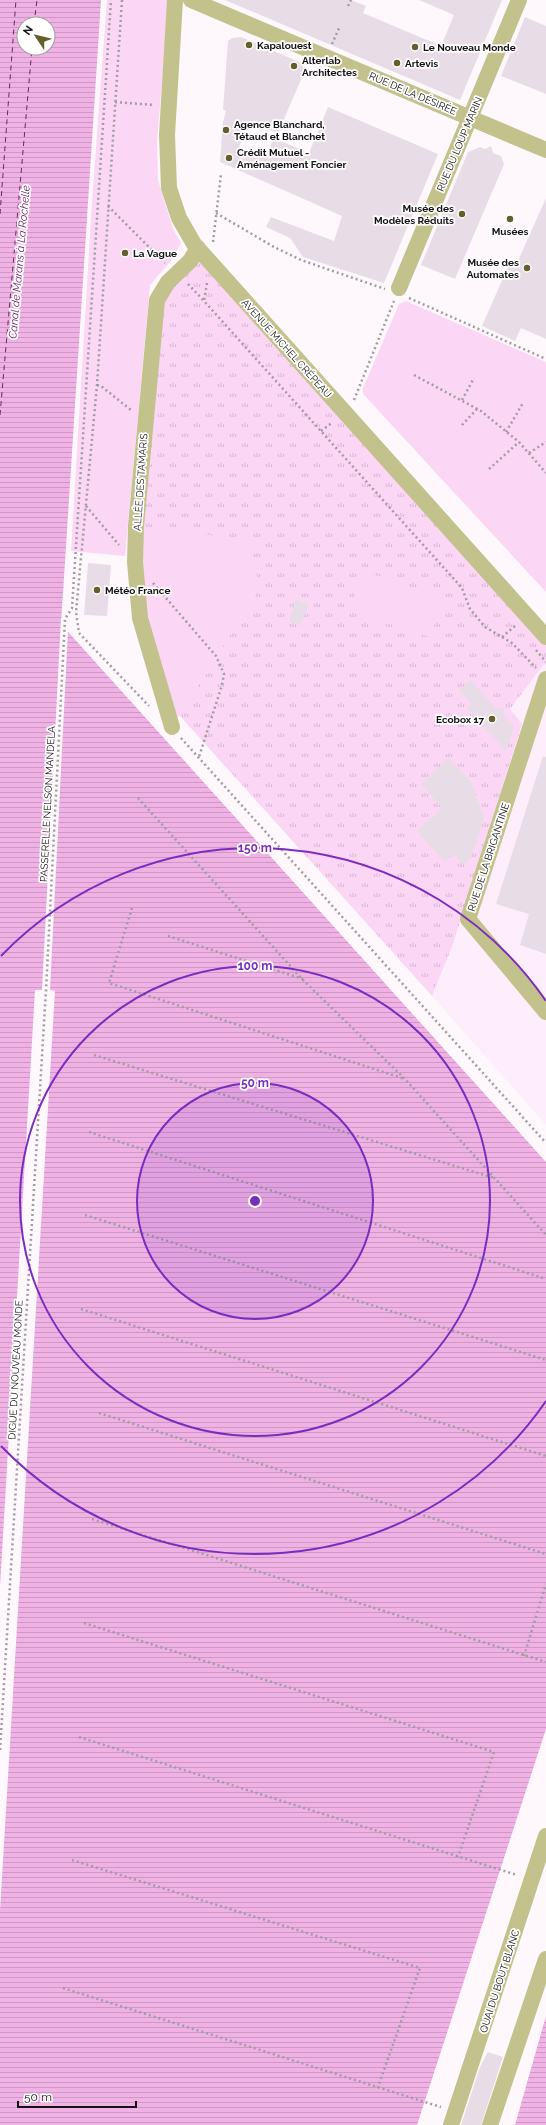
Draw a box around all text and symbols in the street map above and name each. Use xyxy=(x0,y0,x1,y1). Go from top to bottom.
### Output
north arrow xyxy=(16,16,56,56)
text: N xyxy=(20,23,36,38)
marker: Kapalouest xyxy=(244,40,254,50)
place label: Kapalouest xyxy=(257,40,312,51)
marker: Le Nouveau Monde xyxy=(410,42,420,52)
place label: Le Nouveau Monde xyxy=(423,42,516,53)
place label: Alterlab Architectes xyxy=(302,55,357,78)
marker: Artevis xyxy=(392,58,402,68)
place label: Artevis xyxy=(405,58,438,69)
marker: Alterlab Architectes xyxy=(289,61,299,71)
street label: RUE DE LA DÉSIRÉE xyxy=(367,70,458,117)
street label: RUE DU LOUP MARIN xyxy=(435,95,484,193)
place label: Agence Blanchard, Tétaud et Blanchet xyxy=(234,119,325,142)
marker: Agence Blanchard, Tétaud et Blanchet xyxy=(221,125,231,135)
place label: Crédit Mutuel - Aménagement Foncier xyxy=(237,147,346,170)
marker: Crédit Mutuel - Aménagement Foncier xyxy=(224,153,234,163)
water label: Canal de Marans à La Rochelle xyxy=(6,185,33,339)
place label: Musée des Modèles Réduits xyxy=(374,203,454,226)
marker: Musée des Modèles Réduits xyxy=(457,209,467,219)
marker: Musées xyxy=(505,214,515,224)
place label: Musées xyxy=(492,226,528,237)
marker: La Vague xyxy=(120,248,130,258)
place label: La Vague xyxy=(133,248,177,259)
place label: Musée des Automates xyxy=(467,257,519,280)
marker: Musée des Automates xyxy=(522,263,532,273)
street label: AVENUE MICHEL CRÉPEAU xyxy=(240,297,334,400)
street label: ALLÉE DES TAMARIS xyxy=(132,433,149,531)
marker: Météo France xyxy=(92,585,102,595)
place label: Météo France xyxy=(105,585,170,596)
place label: Ecobox 17 xyxy=(436,714,484,725)
marker: Ecobox 17 xyxy=(487,714,497,724)
street label: PASSERELLE NELSON MANDELA xyxy=(38,726,57,882)
street label: RUE DE LA BRIGANTINE xyxy=(466,802,511,913)
text: 150 m xyxy=(238,841,272,855)
text: 100 m xyxy=(238,959,272,973)
text: 50 m xyxy=(241,1076,269,1090)
centre of rings xyxy=(248,1194,262,1208)
street label: DIGUE DU NOUVEAU MONDE xyxy=(6,1300,25,1440)
street label: QUAI DU BOUT BLANC xyxy=(478,1928,521,2034)
scale bar xyxy=(18,2083,136,2109)
text: 50 m xyxy=(24,2090,52,2104)

